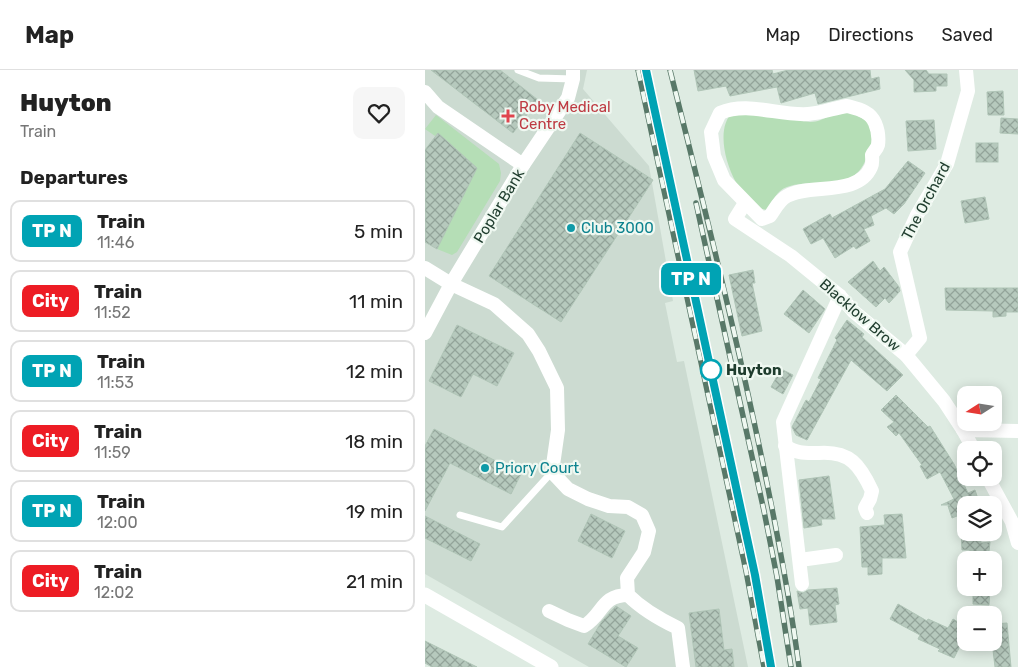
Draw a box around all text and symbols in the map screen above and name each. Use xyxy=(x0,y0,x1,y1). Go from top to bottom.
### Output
text: Map xyxy=(25,21,74,49)
text: Map xyxy=(765,24,800,46)
text: Directions xyxy=(828,24,914,46)
text: Saved xyxy=(942,24,993,46)
button: heart xyxy=(353,87,405,139)
text: Huyton xyxy=(20,89,112,117)
place label: Roby Medical Centre xyxy=(519,98,611,133)
marker: Roby Medical Centre xyxy=(501,109,515,123)
text: Train xyxy=(20,122,56,141)
street label: The Orchard xyxy=(898,159,954,243)
street label: Poplar Bank xyxy=(470,165,528,246)
text: Departures xyxy=(20,166,128,189)
text: Train xyxy=(97,210,145,233)
place label: Club 3000 xyxy=(581,219,654,237)
text: TP N xyxy=(32,220,72,242)
text: 5 min xyxy=(354,220,403,243)
marker: Club 3000 xyxy=(565,222,577,234)
text: 11:46 xyxy=(97,233,134,252)
line badge: TP N xyxy=(656,263,726,295)
text: TP N xyxy=(671,268,711,290)
street label: Blacklow Brow xyxy=(816,275,904,355)
text: Train xyxy=(94,280,142,303)
text: City xyxy=(32,290,69,312)
text: 11 min xyxy=(349,290,403,313)
text: 11:52 xyxy=(94,303,131,322)
text: Train xyxy=(97,350,145,373)
marker: Huyton xyxy=(700,359,722,381)
text: TP N xyxy=(32,360,72,382)
text: 12 min xyxy=(346,360,403,383)
place label: Huyton xyxy=(726,361,782,379)
text: 11:53 xyxy=(97,373,134,392)
north arrow xyxy=(957,386,1003,431)
map controls xyxy=(957,386,1002,651)
text: Train xyxy=(94,420,142,443)
text: City xyxy=(32,430,69,452)
text: 18 min xyxy=(345,430,403,453)
button: locate xyxy=(957,441,1002,486)
text: 11:59 xyxy=(94,443,131,462)
place label: Priory Court xyxy=(495,459,579,477)
marker: Priory Court xyxy=(479,462,491,474)
text: Train xyxy=(97,490,145,513)
button: layers xyxy=(957,496,1002,541)
text: TP N xyxy=(32,500,72,522)
text: 19 min xyxy=(346,500,403,523)
text: 12:00 xyxy=(97,513,138,532)
button: + xyxy=(957,551,1002,596)
text: Train xyxy=(94,560,142,583)
text: City xyxy=(32,570,69,592)
text: 21 min xyxy=(346,570,403,593)
text: 12:02 xyxy=(94,583,134,602)
button: − xyxy=(957,606,1002,651)

